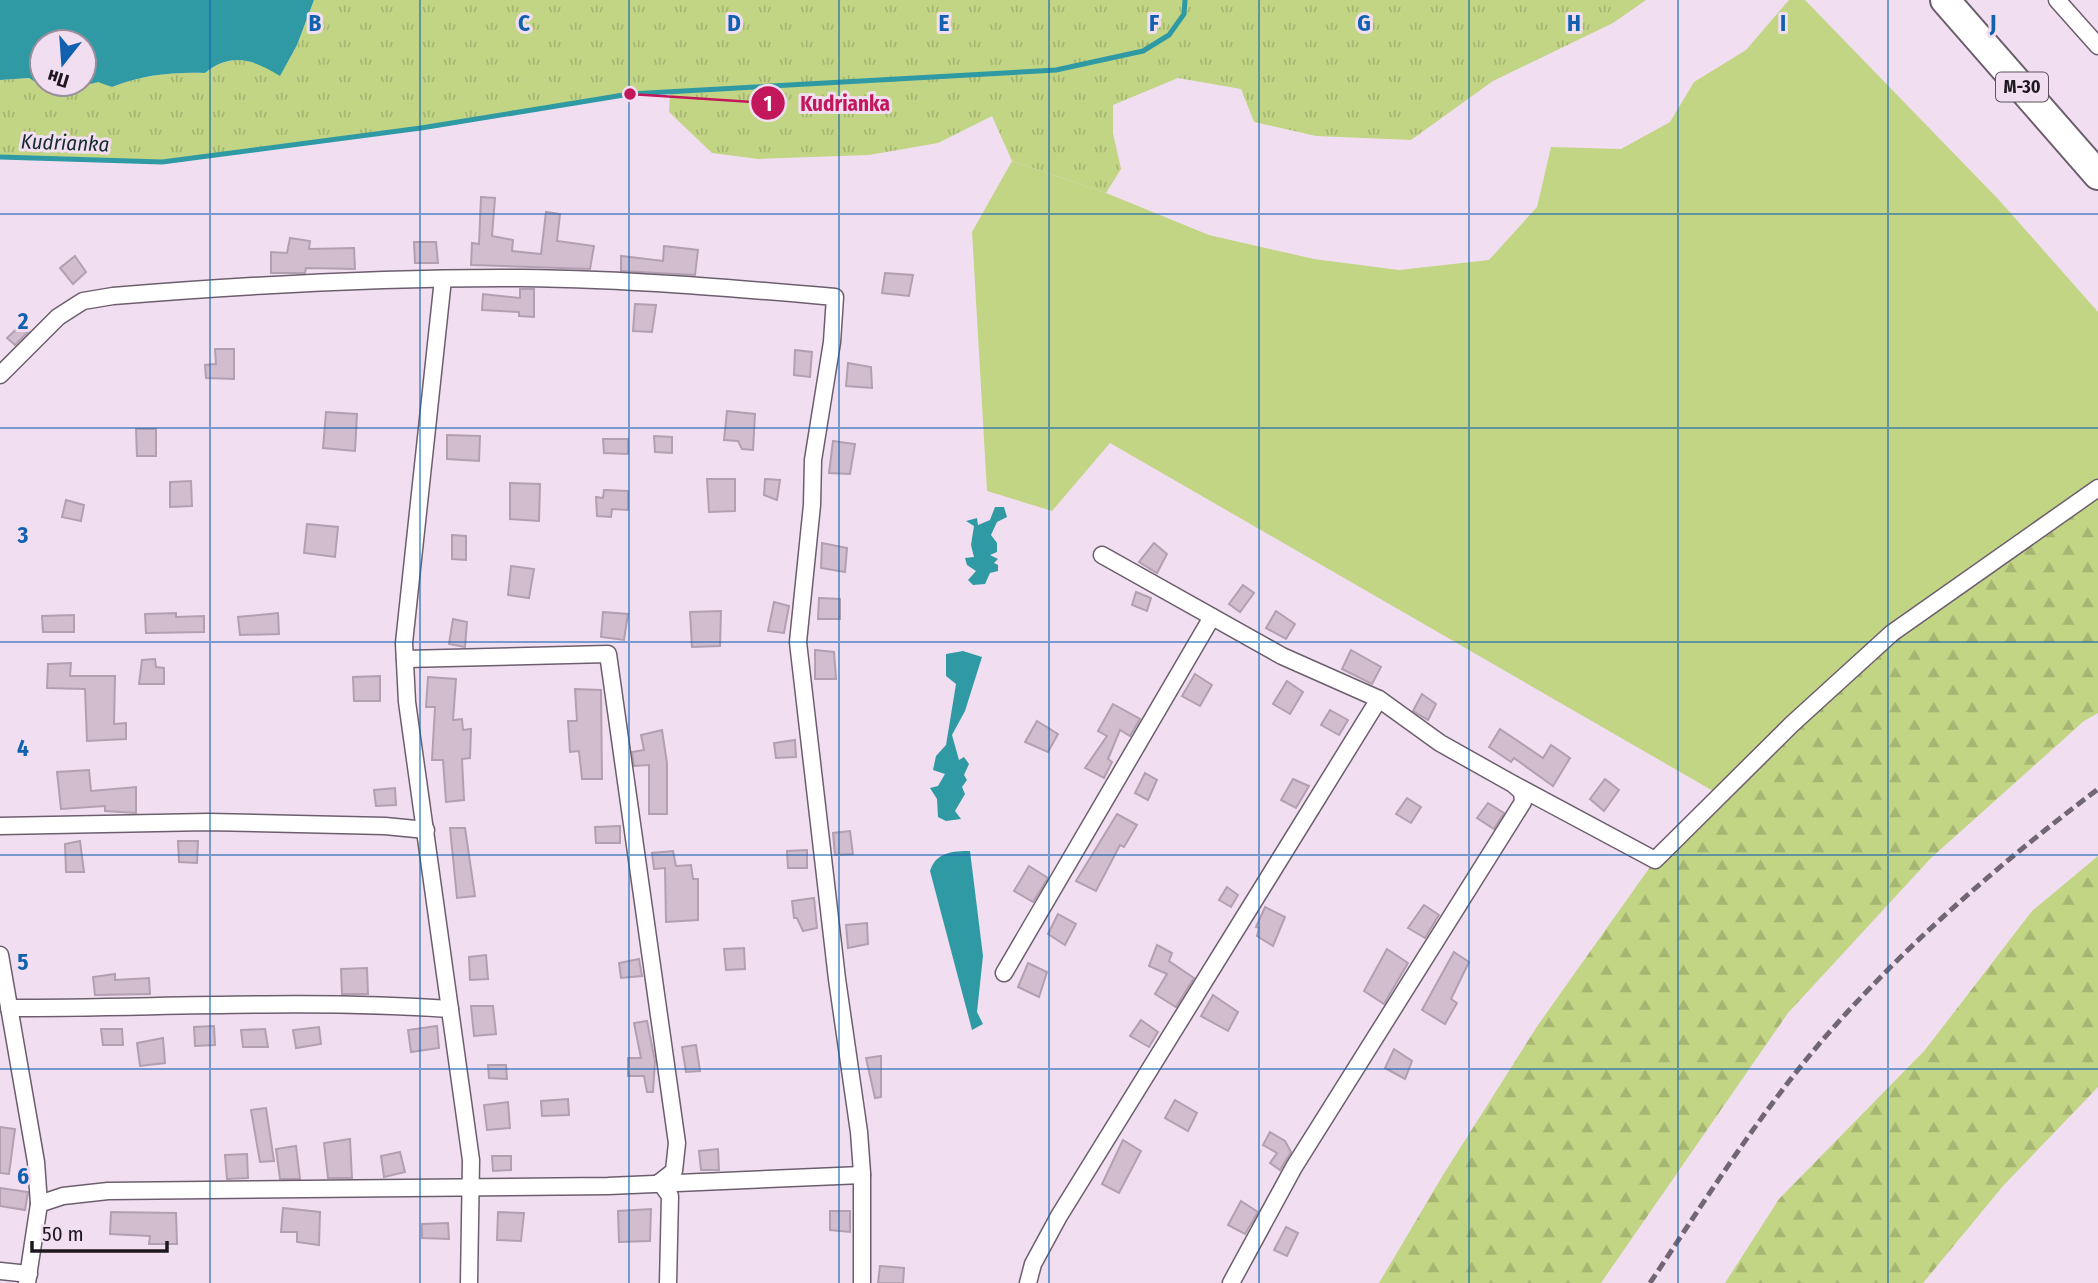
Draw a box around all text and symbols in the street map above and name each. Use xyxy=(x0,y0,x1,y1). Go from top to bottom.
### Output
text: B xyxy=(309,9,322,37)
text: C xyxy=(518,9,530,37)
text: D xyxy=(727,9,741,37)
text: E xyxy=(939,9,950,37)
text: F xyxy=(1149,9,1159,37)
text: G xyxy=(1357,9,1371,37)
text: H xyxy=(1567,9,1581,37)
text: I xyxy=(1780,9,1786,37)
text: J xyxy=(1989,9,1996,37)
north arrow xyxy=(28,28,98,98)
text: Пн xyxy=(45,65,72,93)
road number: М-30 xyxy=(1996,72,2048,102)
callout: Kudrianka xyxy=(751,82,904,124)
text: 1 xyxy=(764,91,772,117)
text: Kudrianka xyxy=(800,91,890,117)
water label: Kudrianka xyxy=(20,128,110,158)
text: 2 xyxy=(17,307,29,335)
text: 3 xyxy=(17,521,29,549)
text: 4 xyxy=(17,734,29,762)
text: 5 xyxy=(17,948,29,976)
text: 6 xyxy=(17,1162,29,1190)
scale bar xyxy=(32,1210,166,1254)
text: 50 m xyxy=(42,1221,84,1247)

